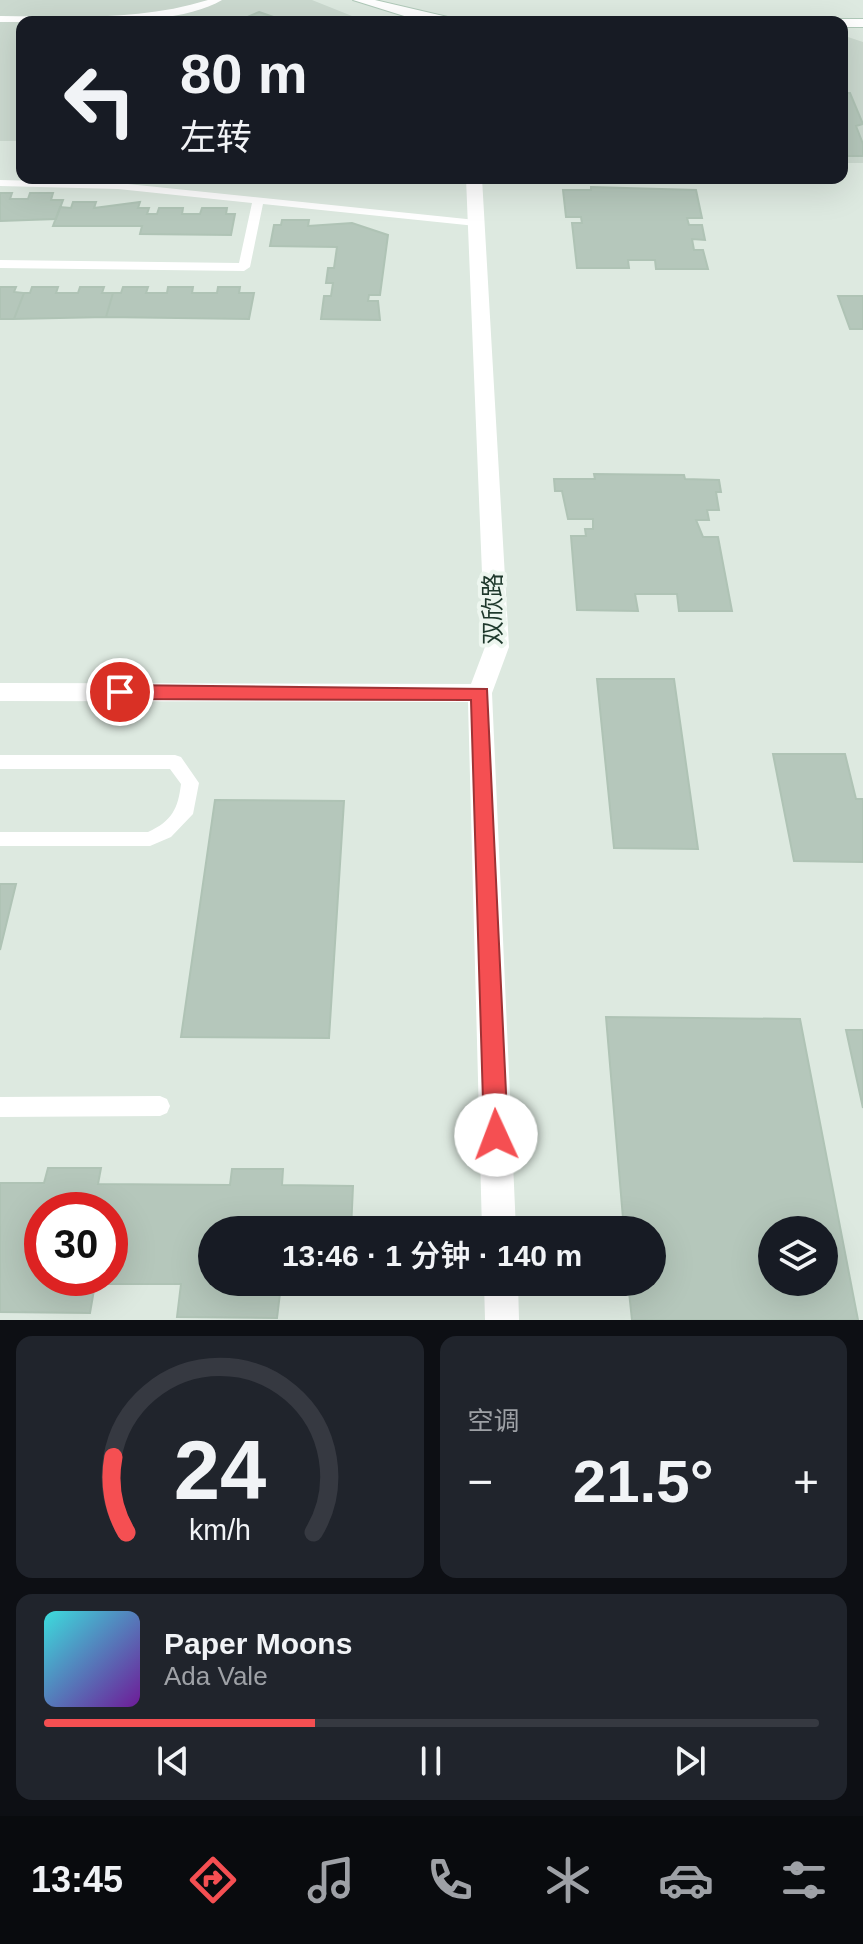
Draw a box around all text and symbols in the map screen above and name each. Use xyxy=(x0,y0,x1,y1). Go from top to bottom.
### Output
text: 80 m xyxy=(180,42,308,105)
icon: left xyxy=(48,48,152,152)
text: 左转 xyxy=(180,117,252,158)
street label: 双欣路 xyxy=(479,573,506,645)
pin xyxy=(86,658,154,726)
icon: arrive xyxy=(98,670,142,714)
position arrow xyxy=(454,1093,538,1177)
speed limit sign: 30 xyxy=(24,1192,128,1296)
map controls xyxy=(758,1216,838,1296)
button: layers xyxy=(758,1216,838,1296)
text: 13:46 · 1 分钟 · 140 m xyxy=(282,1239,582,1272)
text: 空调 xyxy=(468,1406,520,1436)
text: 24 xyxy=(173,1424,266,1517)
text: 21.5° xyxy=(573,1448,714,1515)
text: − xyxy=(468,1457,493,1506)
text: + xyxy=(793,1457,819,1506)
text: km/h xyxy=(189,1514,251,1546)
text: Paper Moons xyxy=(164,1627,352,1660)
text: Ada Vale xyxy=(164,1661,268,1691)
icon: previous xyxy=(151,1739,195,1783)
icon: pause xyxy=(409,1739,453,1783)
icon: next xyxy=(668,1739,712,1783)
icon: directions xyxy=(185,1852,241,1908)
icon: music xyxy=(303,1852,359,1908)
icon: phone xyxy=(422,1852,478,1908)
icon: climate xyxy=(540,1852,596,1908)
icon: car xyxy=(658,1852,714,1908)
icon: filters xyxy=(776,1852,832,1908)
text: 13:45 xyxy=(31,1859,123,1900)

